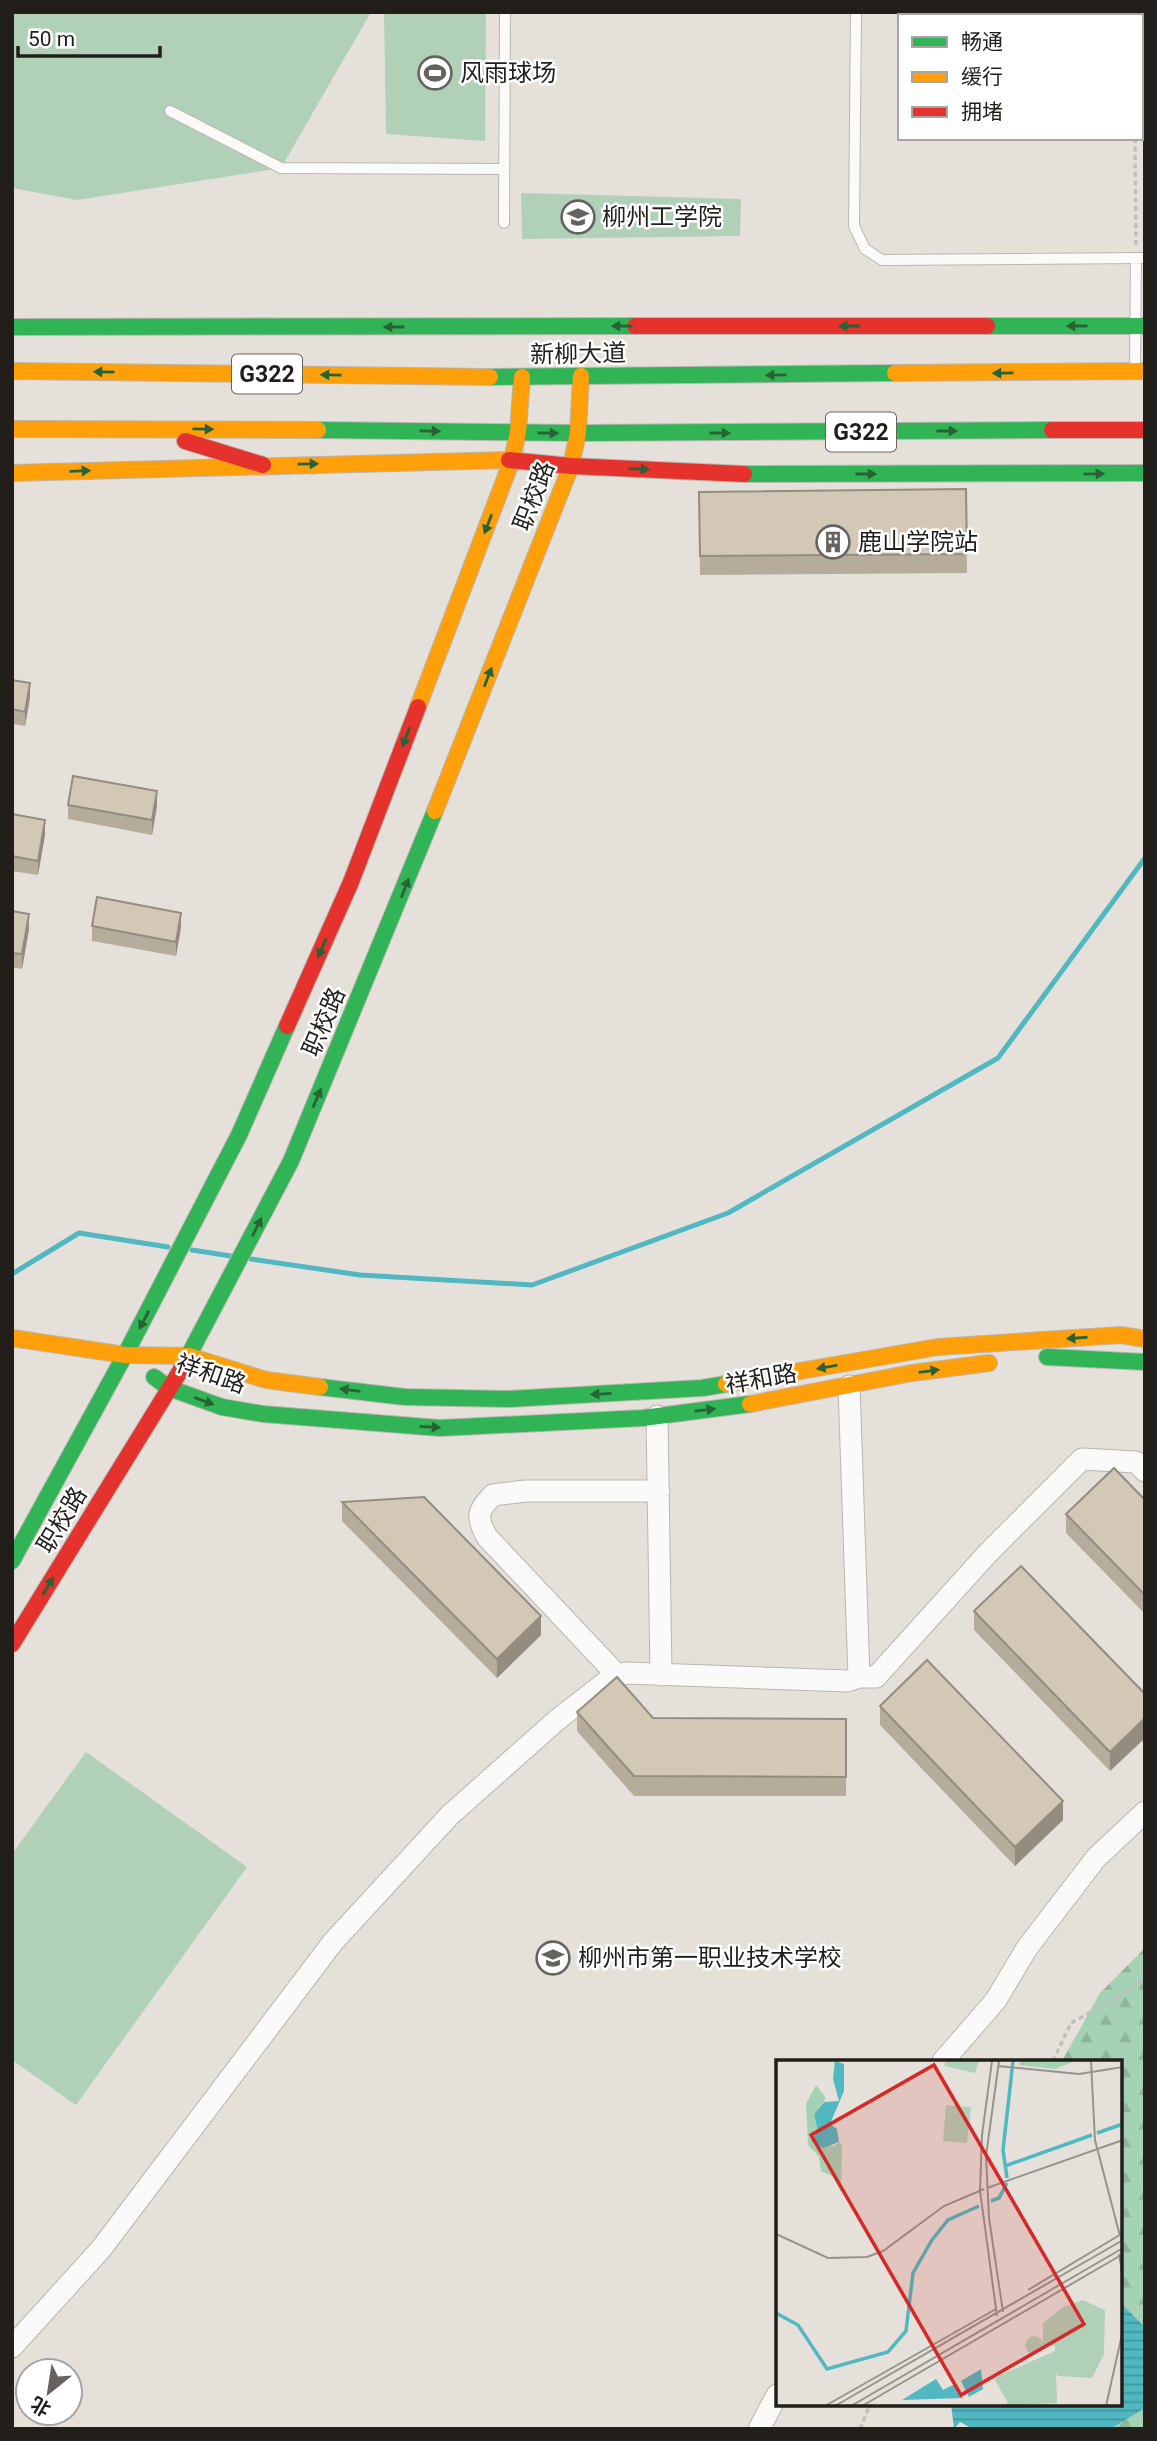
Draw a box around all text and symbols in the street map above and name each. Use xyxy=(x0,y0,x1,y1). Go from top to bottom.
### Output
scale bar xyxy=(18,14,159,58)
legend xyxy=(898,14,1143,140)
text: 50 m xyxy=(28,27,75,51)
text: 畅通 xyxy=(961,30,1003,54)
sports icon: 风雨球场 xyxy=(416,54,454,92)
place label: 风雨球场 xyxy=(460,59,556,87)
text: 缓行 xyxy=(961,65,1003,89)
text: 拥堵 xyxy=(961,100,1003,124)
school or university icon: 柳州工学院 xyxy=(559,198,597,236)
place label: 柳州工学院 xyxy=(602,203,722,231)
one-way arrow xyxy=(610,320,632,332)
one-way arrow xyxy=(838,320,860,332)
one-way arrow xyxy=(1065,320,1087,332)
one-way arrow xyxy=(383,321,405,333)
street label: 新柳大道 xyxy=(530,339,626,369)
road number: G322 xyxy=(232,354,302,394)
one-way arrow xyxy=(93,367,115,378)
one-way arrow xyxy=(992,367,1014,378)
one-way arrow xyxy=(320,369,342,381)
one-way arrow xyxy=(764,369,786,380)
road number: G322 xyxy=(826,412,896,452)
one-way arrow xyxy=(192,423,214,435)
one-way arrow xyxy=(937,425,959,437)
one-way arrow xyxy=(420,426,442,437)
one-way arrow xyxy=(537,427,559,439)
one-way arrow xyxy=(709,427,731,438)
street label: 职校路 xyxy=(508,457,560,535)
one-way arrow xyxy=(297,458,319,470)
one-way arrow xyxy=(628,464,650,475)
one-way arrow xyxy=(70,465,92,477)
one-way arrow xyxy=(856,468,878,480)
one-way arrow xyxy=(1083,468,1105,480)
one-way arrow xyxy=(482,514,493,535)
building icon: 鹿山学院站 xyxy=(814,523,852,561)
place label: 鹿山学院站 xyxy=(858,528,978,556)
one-way arrow xyxy=(483,666,494,687)
one-way arrow xyxy=(401,726,412,747)
one-way arrow xyxy=(400,878,411,899)
one-way arrow xyxy=(316,937,327,958)
street label: 职校路 xyxy=(297,983,351,1061)
one-way arrow xyxy=(312,1088,323,1109)
one-way arrow xyxy=(252,1217,263,1237)
one-way arrow xyxy=(138,1310,149,1330)
one-way arrow xyxy=(1066,1333,1088,1344)
street label: 祥和路 xyxy=(172,1349,250,1399)
street label: 祥和路 xyxy=(723,1359,799,1399)
one-way arrow xyxy=(816,1361,838,1372)
one-way arrow xyxy=(919,1365,941,1376)
one-way arrow xyxy=(339,1384,361,1395)
one-way arrow xyxy=(590,1389,612,1400)
one-way arrow xyxy=(194,1396,215,1407)
one-way arrow xyxy=(695,1405,717,1416)
one-way arrow xyxy=(419,1422,441,1433)
street label: 职校路 xyxy=(31,1482,93,1558)
one-way arrow xyxy=(41,1576,54,1596)
school or university icon: 柳州市第一职业技术学校 xyxy=(534,1939,572,1977)
place label: 柳州市第一职业技术学校 xyxy=(578,1944,842,1972)
inset map xyxy=(776,2060,1122,2406)
north arrow xyxy=(14,2357,84,2427)
text: 北 xyxy=(27,2392,55,2421)

